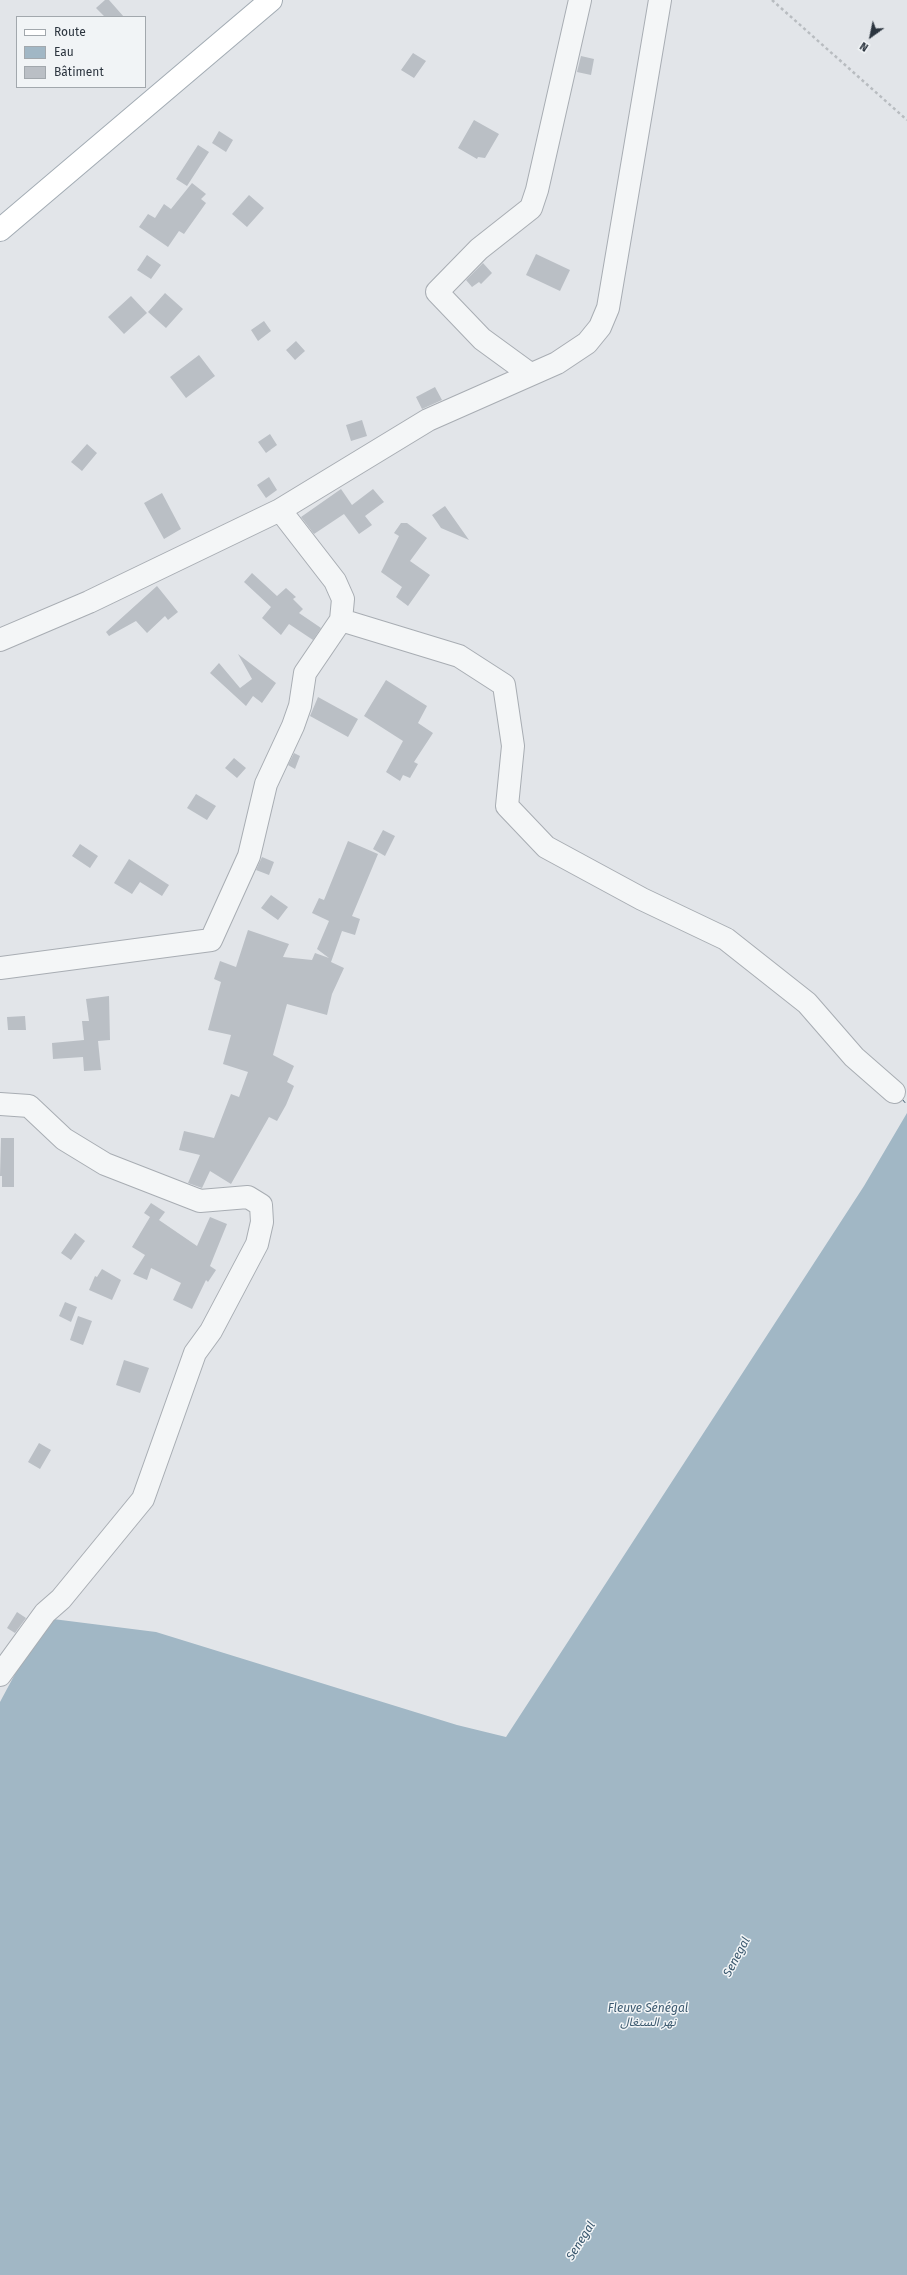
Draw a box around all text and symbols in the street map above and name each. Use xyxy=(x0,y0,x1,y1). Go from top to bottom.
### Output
legend xyxy=(16,16,146,88)
north arrow xyxy=(851,16,891,56)
text: Route xyxy=(54,25,86,39)
text: N xyxy=(858,39,871,54)
text: Eau xyxy=(54,45,74,59)
text: Bâtiment xyxy=(54,65,104,79)
water label: Senegal xyxy=(721,1935,753,1979)
water label: Fleuve Sénégal نهر السنغال xyxy=(608,2002,688,2030)
water label: Senegal xyxy=(563,2219,599,2263)

